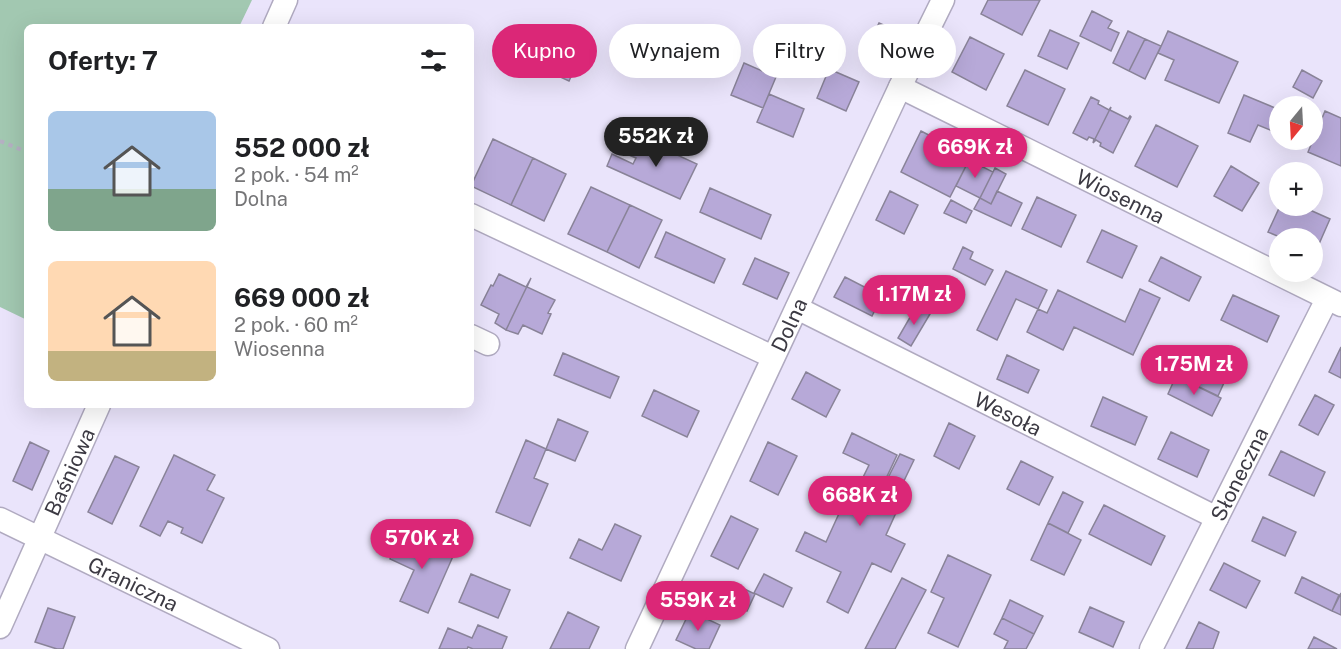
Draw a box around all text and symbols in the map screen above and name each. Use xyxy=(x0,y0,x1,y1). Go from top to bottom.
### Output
chip: Kupno xyxy=(492,24,597,78)
chip: Wynajem xyxy=(609,24,741,78)
chip: Filtry xyxy=(753,24,846,78)
chip: Nowe xyxy=(858,24,956,78)
icon: filters xyxy=(417,44,450,77)
text: Oferty: 7 xyxy=(48,45,158,76)
north arrow xyxy=(1269,96,1323,150)
map controls xyxy=(1269,96,1323,282)
pin: 552K zł xyxy=(601,117,711,168)
text: 552K zł xyxy=(618,124,694,148)
pin: 669K zł xyxy=(920,128,1030,179)
text: 552 000 zł xyxy=(234,132,370,163)
icon: home xyxy=(96,135,168,207)
text: 669K zł xyxy=(937,135,1013,159)
button: + xyxy=(1269,162,1323,216)
text: 2 pok. · 54 m² xyxy=(234,163,359,187)
street label: Wiosenna xyxy=(1072,164,1169,228)
text: Dolna xyxy=(234,187,288,211)
button: − xyxy=(1269,228,1323,282)
pin: 1.17M zł xyxy=(852,275,976,326)
text: 669 000 zł xyxy=(234,282,370,313)
text: 1.17M zł xyxy=(876,282,952,306)
icon: home xyxy=(96,285,168,357)
street label: Dolna xyxy=(765,294,812,356)
text: 2 pok. · 60 m² xyxy=(234,313,358,337)
text: Wiosenna xyxy=(234,337,325,361)
pin: 1.75M zł xyxy=(1132,345,1256,396)
text: 1.75M zł xyxy=(1155,352,1233,376)
street label: Wesoła xyxy=(970,386,1046,441)
street label: Słoneczna xyxy=(1205,423,1273,525)
street label: Baśniowa xyxy=(39,424,100,519)
pin: 668K zł xyxy=(805,476,915,527)
text: 668K zł xyxy=(822,483,898,507)
pin: 570K zł xyxy=(367,519,477,570)
text: 570K zł xyxy=(385,526,459,550)
street label: Graniczna xyxy=(84,551,182,616)
pin: 559K zł xyxy=(643,581,753,632)
text: 559K zł xyxy=(660,588,736,612)

